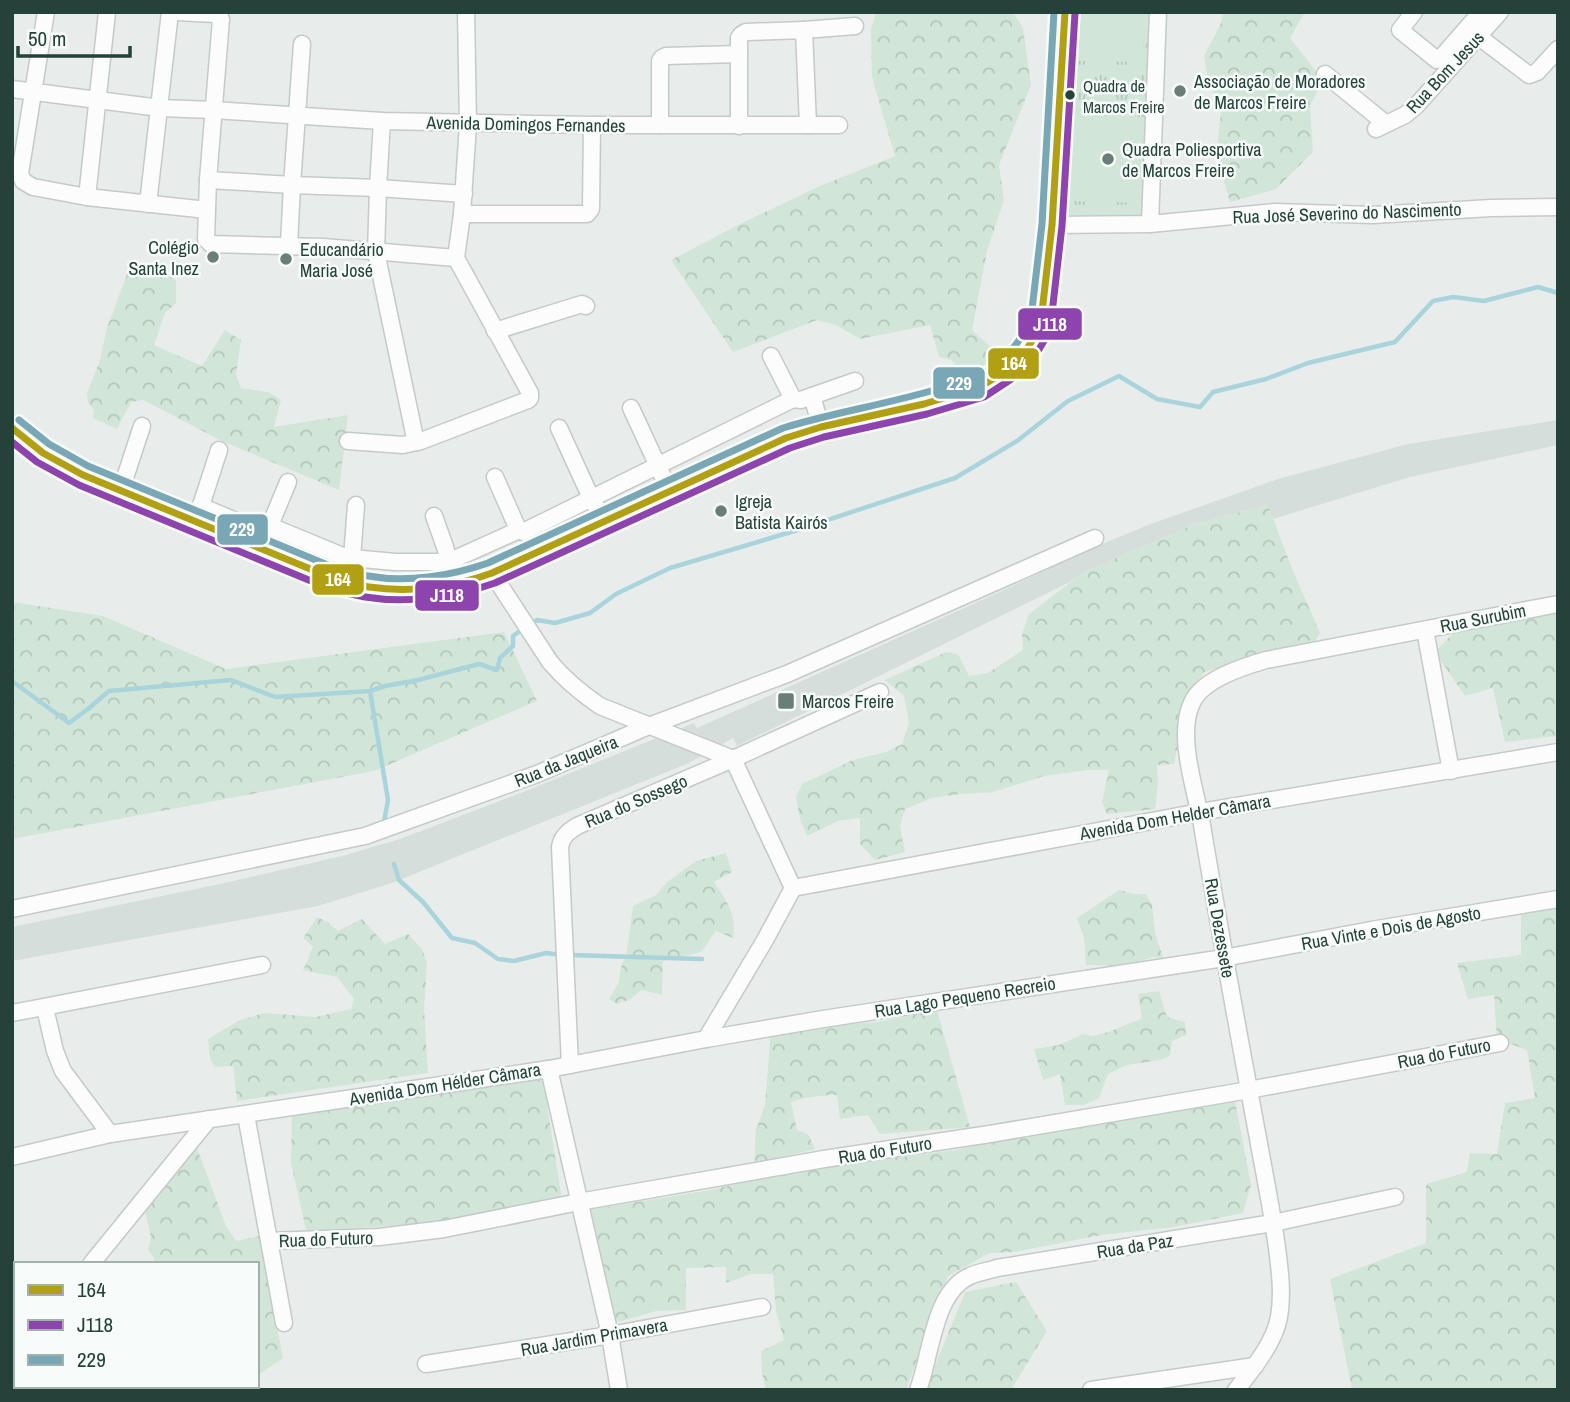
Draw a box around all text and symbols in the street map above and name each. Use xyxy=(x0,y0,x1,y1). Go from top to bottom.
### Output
scale bar xyxy=(18,14,130,58)
text: 50 m xyxy=(28,24,66,53)
street label: Rua Bom Jesus xyxy=(1400,25,1490,119)
place label: Associação de Moradores de Marcos Freire xyxy=(1193,69,1365,115)
place label: Quadra de Marcos Freire xyxy=(1083,75,1165,118)
marker: Associação de Moradores de Marcos Freire xyxy=(1172,83,1188,99)
marker: Quadra de Marcos Freire xyxy=(1063,88,1077,102)
street label: Avenida Domingos Fernandes xyxy=(425,110,626,138)
place label: Quadra Poliesportiva de Marcos Freire xyxy=(1122,137,1261,183)
marker: Quadra Poliesportiva de Marcos Freire xyxy=(1100,151,1116,167)
street label: Rua José Severino do Nascimento xyxy=(1232,197,1462,229)
place label: Colégio Santa Inez xyxy=(128,235,199,281)
place label: Educandário Maria José xyxy=(300,237,384,283)
marker: Colégio Santa Inez xyxy=(205,249,221,265)
marker: Educandário Maria José xyxy=(278,251,294,267)
line badge: J118 xyxy=(1017,307,1083,341)
text: J118 xyxy=(1033,311,1067,337)
line badge: 164 xyxy=(987,347,1040,380)
text: 164 xyxy=(1001,350,1027,376)
line badge: 229 xyxy=(932,366,986,400)
text: 229 xyxy=(946,370,972,396)
place label: Igreja Batista Kairós xyxy=(735,489,828,535)
marker: Igreja Batista Kairós xyxy=(713,503,729,519)
line badge: 229 xyxy=(216,513,269,546)
text: 229 xyxy=(229,516,255,542)
line badge: 164 xyxy=(311,563,365,596)
text: 164 xyxy=(325,566,351,592)
line badge: J118 xyxy=(414,579,480,612)
text: J118 xyxy=(430,582,464,608)
street label: Rua Surubim xyxy=(1438,597,1528,639)
place label: Marcos Freire xyxy=(802,689,894,714)
marker: Marcos Freire xyxy=(776,691,796,711)
street label: Rua da Jaqueira xyxy=(511,729,621,793)
street label: Rua do Sossego xyxy=(581,768,691,834)
street label: Avenida Dom Helder Câmara xyxy=(1077,788,1272,846)
street label: Rua Dezessete xyxy=(1199,876,1241,980)
street label: Rua Vinte e Dois de Agosto xyxy=(1299,900,1483,956)
street label: Rua Lago Pequeno Recreio xyxy=(873,970,1057,1024)
street label: Rua do Futuro xyxy=(1395,1032,1493,1074)
street label: Avenida Dom Hélder Câmara xyxy=(347,1057,542,1112)
street label: Rua do Futuro xyxy=(836,1130,934,1170)
street label: Rua do Futuro xyxy=(278,1225,374,1253)
street label: Rua da Paz xyxy=(1095,1228,1175,1264)
legend xyxy=(14,1262,259,1388)
text: 164 xyxy=(77,1275,106,1304)
text: J118 xyxy=(77,1310,113,1339)
street label: Rua Jardim Primavera xyxy=(519,1312,669,1362)
text: 229 xyxy=(77,1345,106,1374)

